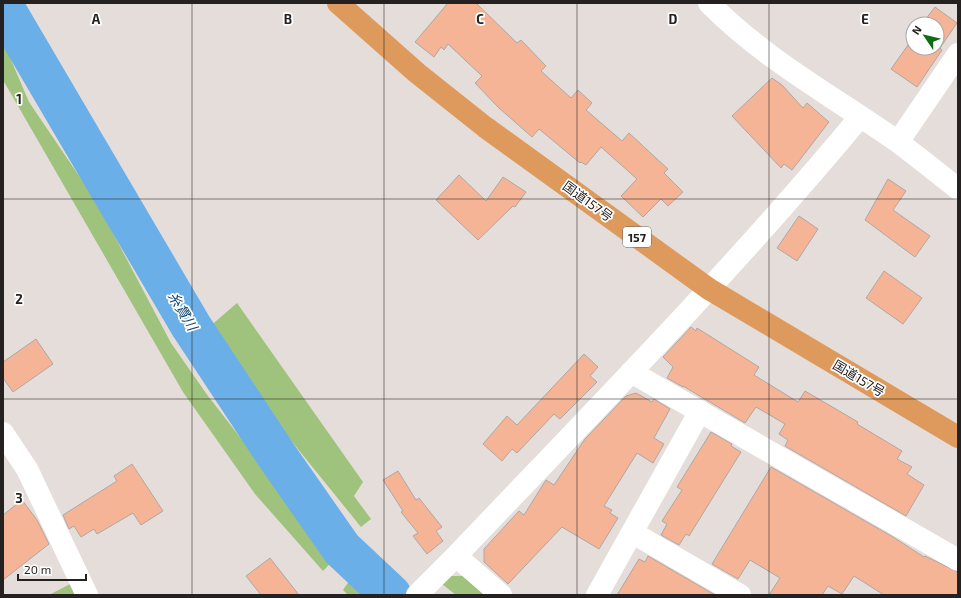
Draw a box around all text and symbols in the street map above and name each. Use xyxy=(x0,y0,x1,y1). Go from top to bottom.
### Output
text: A xyxy=(92,11,101,27)
text: B xyxy=(284,11,292,27)
text: C xyxy=(476,11,484,27)
text: D xyxy=(669,11,678,27)
text: E xyxy=(861,11,869,27)
north arrow xyxy=(905,16,945,56)
text: N xyxy=(909,23,924,37)
text: 1 xyxy=(16,91,22,107)
street label: 国道157号 xyxy=(560,178,616,224)
road number: 157 xyxy=(623,227,651,247)
water label: 糸貫川 xyxy=(165,289,202,335)
text: 2 xyxy=(15,291,23,307)
street label: 国道157号 xyxy=(830,356,888,400)
text: 3 xyxy=(15,490,23,506)
scale bar xyxy=(18,556,86,582)
text: 20 m xyxy=(24,562,51,576)

